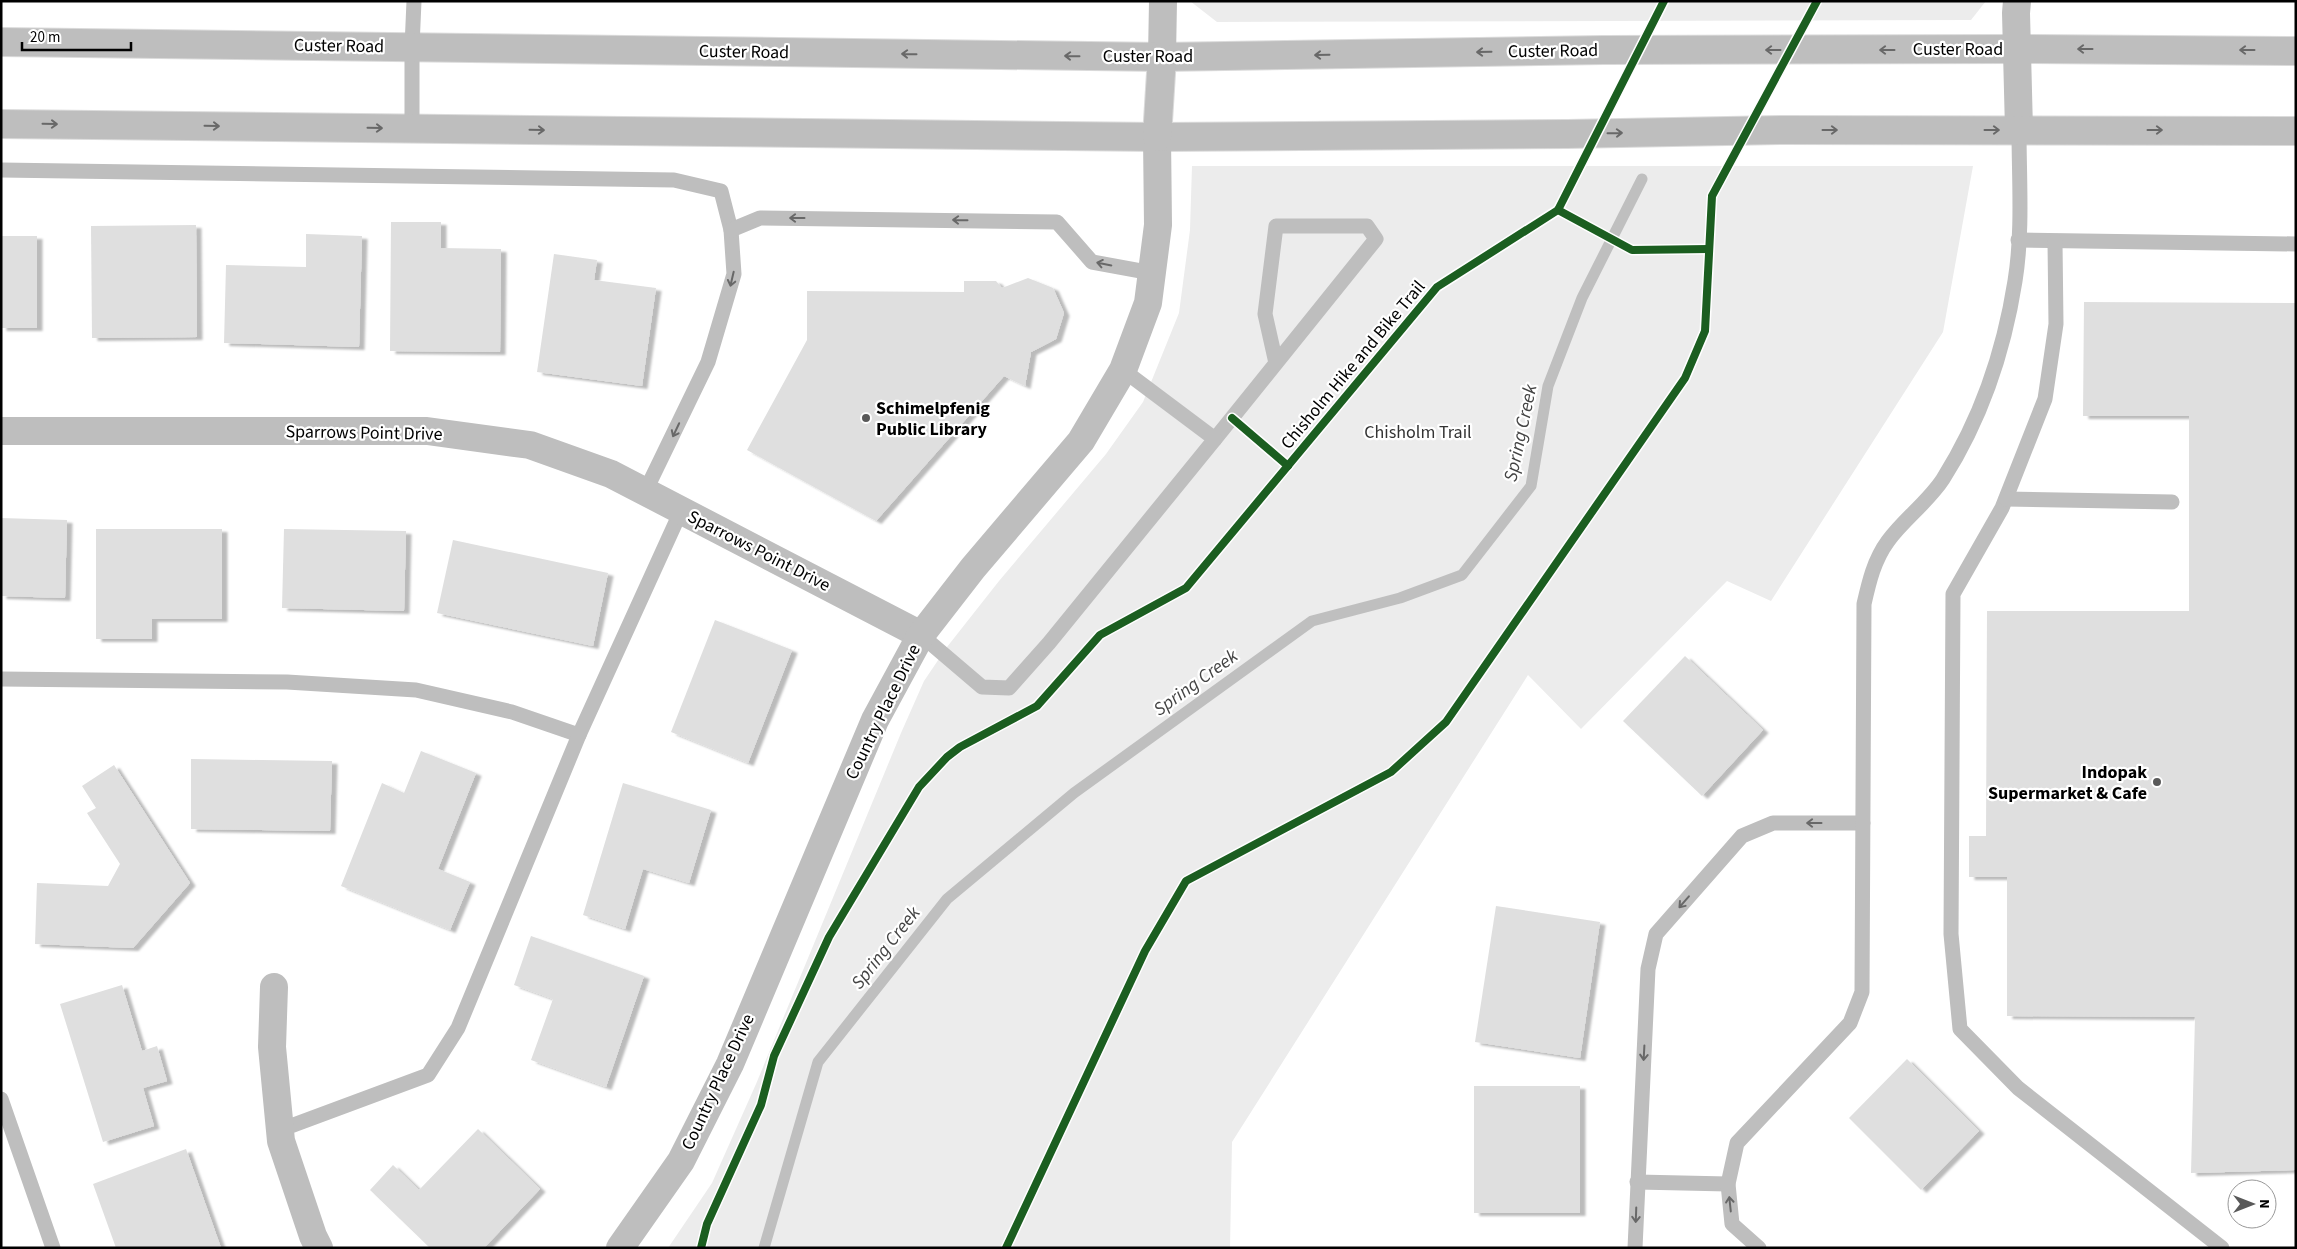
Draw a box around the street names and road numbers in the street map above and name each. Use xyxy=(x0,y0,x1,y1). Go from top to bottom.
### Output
street label: Custer Road xyxy=(294,33,384,59)
street label: Custer Road xyxy=(1913,37,2003,62)
street label: Custer Road xyxy=(1508,38,1598,64)
street label: Custer Road xyxy=(699,39,789,65)
street label: Custer Road xyxy=(1103,44,1193,69)
street label: Chisholm Hike and Bike Trail xyxy=(1275,275,1431,455)
street label: Sparrows Point Drive xyxy=(285,419,443,447)
street label: Sparrows Point Drive xyxy=(683,504,835,598)
street label: Country Place Drive xyxy=(839,640,927,784)
street label: Country Place Drive xyxy=(675,1010,761,1154)

